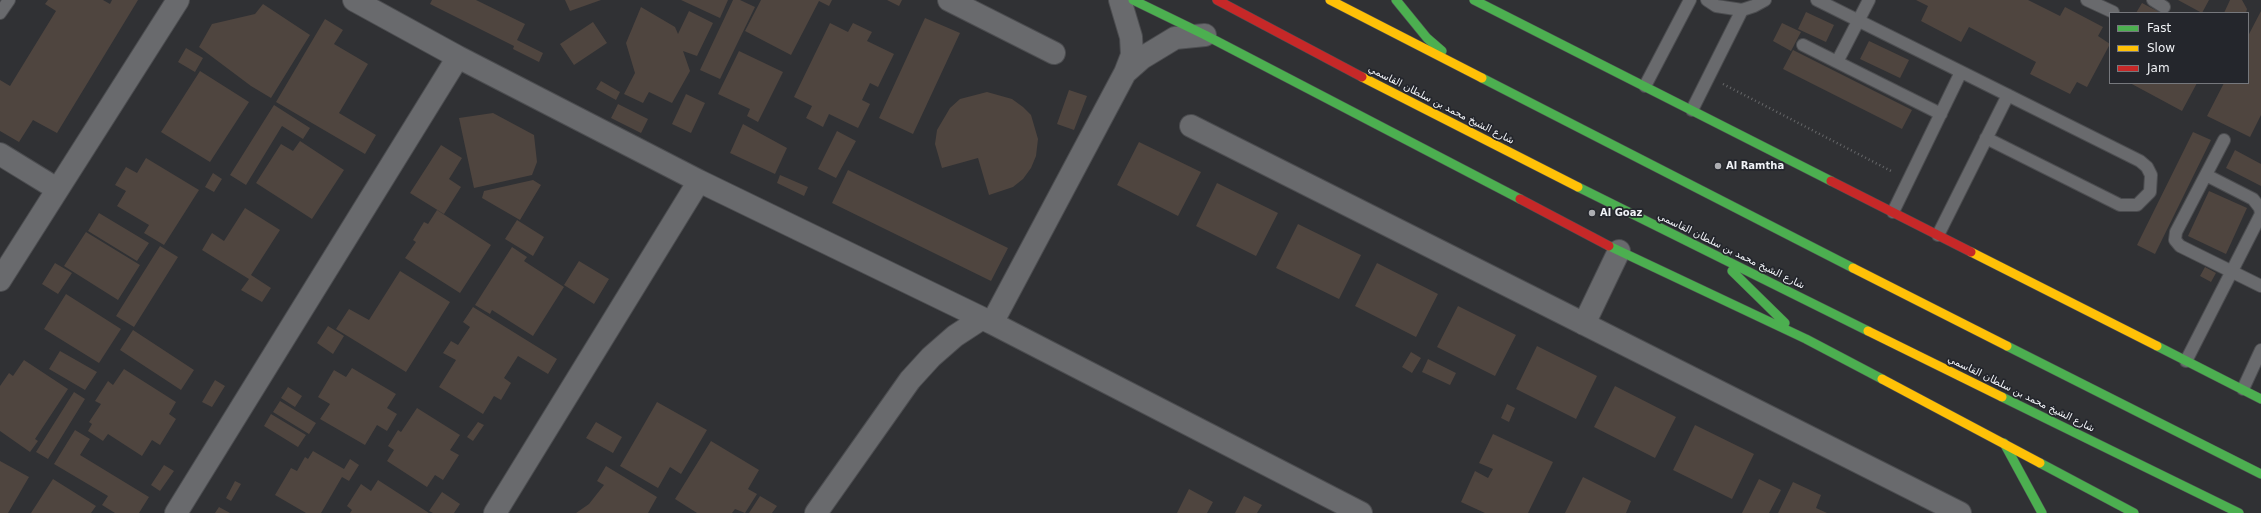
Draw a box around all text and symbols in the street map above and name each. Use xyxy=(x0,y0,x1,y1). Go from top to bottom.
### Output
legend xyxy=(2109,12,2249,84)
text: Fast xyxy=(2147,21,2171,35)
text: Slow xyxy=(2147,41,2175,55)
text: Jam xyxy=(2147,61,2170,75)
street label: شارع الشيخ محمد بن سلطان القاسمي xyxy=(1366,63,1516,147)
place label: Al Ramtha xyxy=(1726,160,1784,172)
marker: Al Ramtha xyxy=(1713,161,1723,171)
place label: Al Goaz xyxy=(1600,207,1642,219)
marker: Al Goaz xyxy=(1587,208,1597,218)
street label: شارع الشيخ محمد بن سلطان القاسمي xyxy=(1655,210,1807,292)
street label: شارع الشيخ محمد بن سلطان القاسمي xyxy=(1945,353,2097,435)

